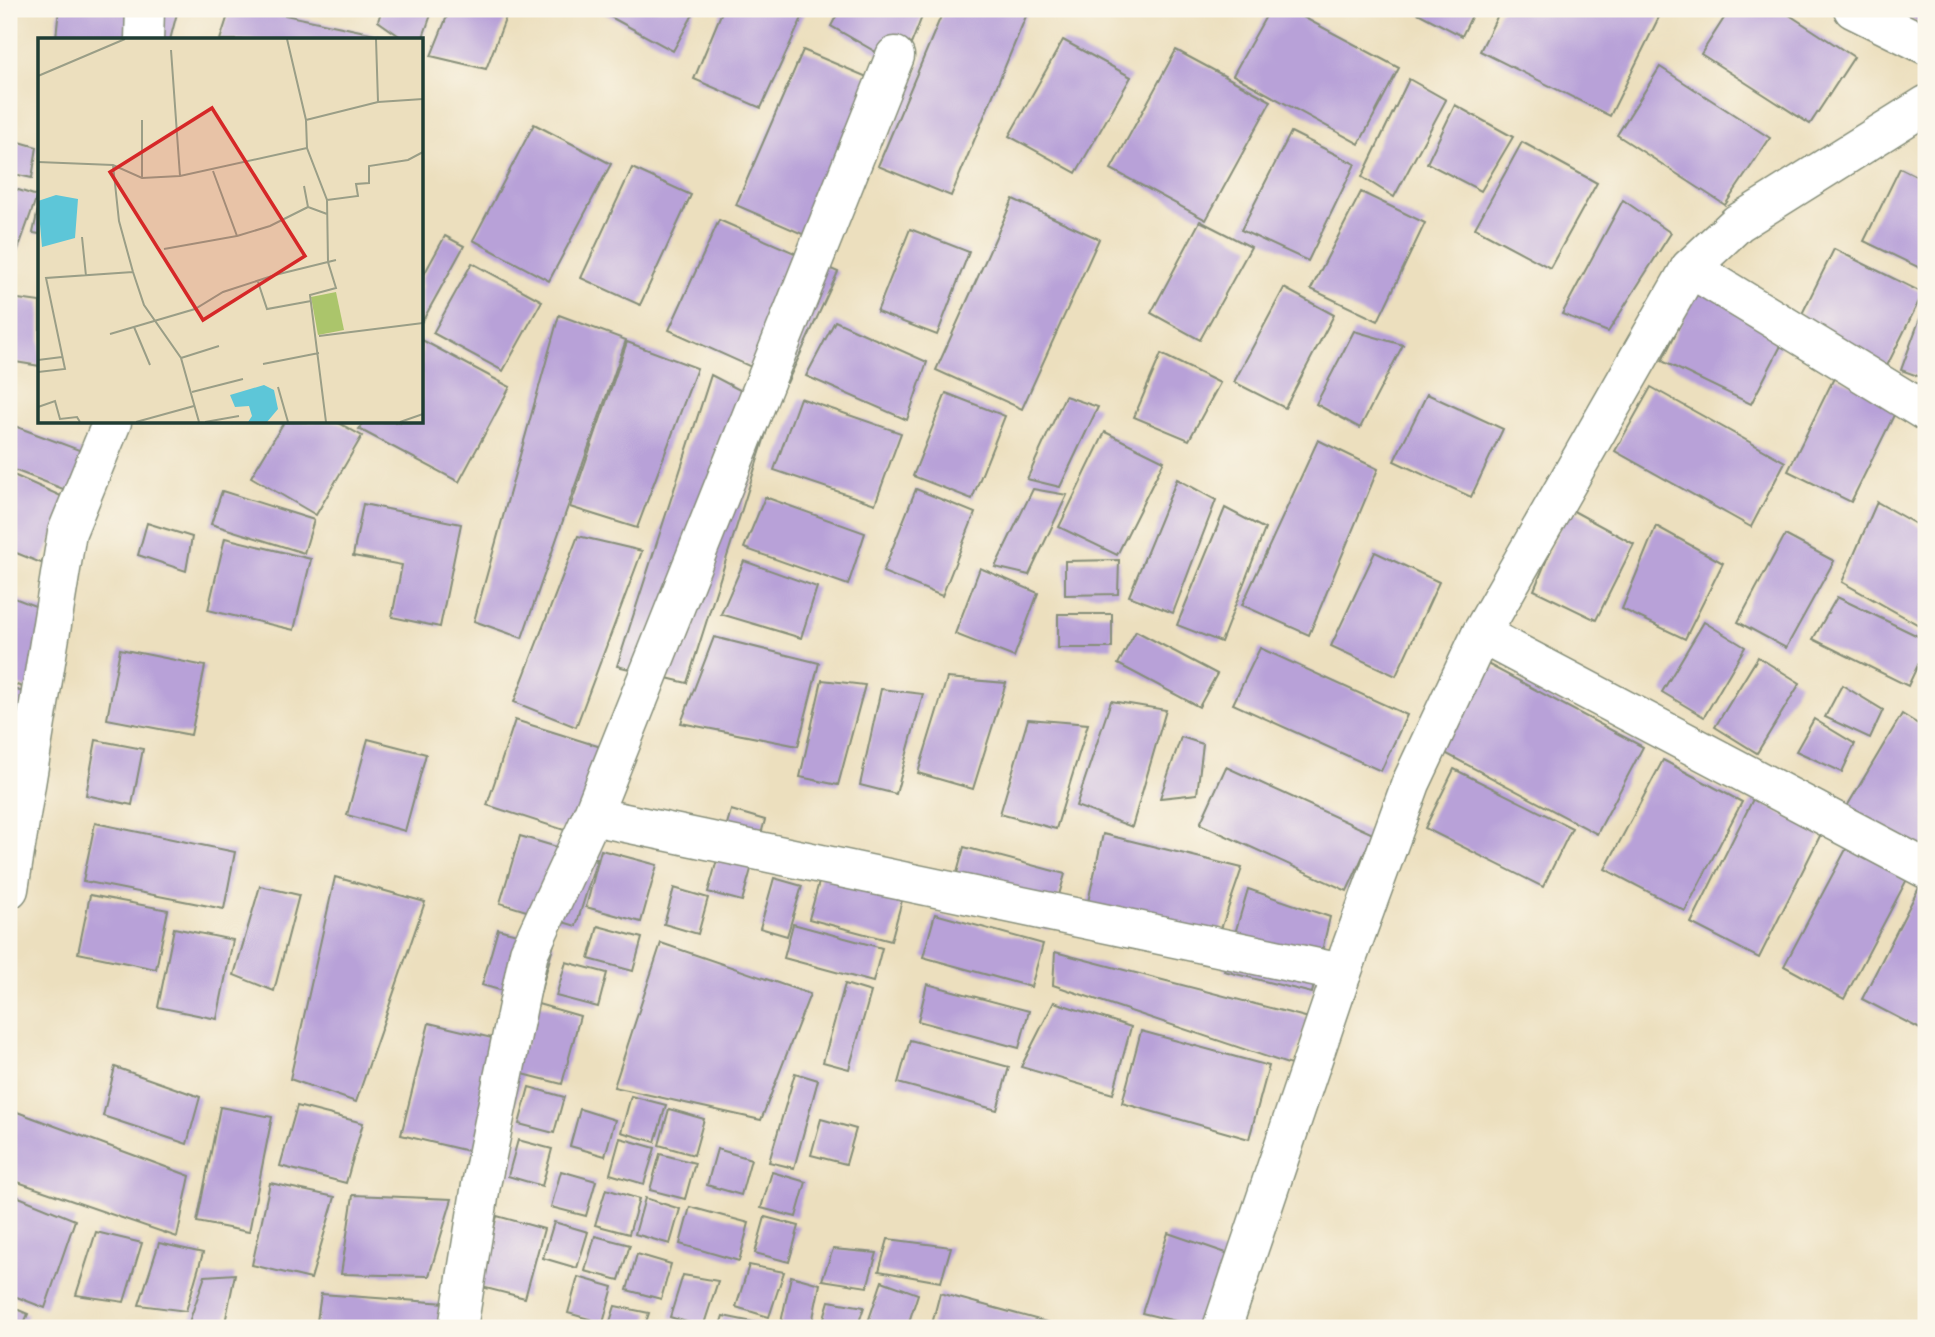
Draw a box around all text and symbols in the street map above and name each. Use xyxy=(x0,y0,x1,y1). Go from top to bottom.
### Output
inset map xyxy=(38,38,424,424)

